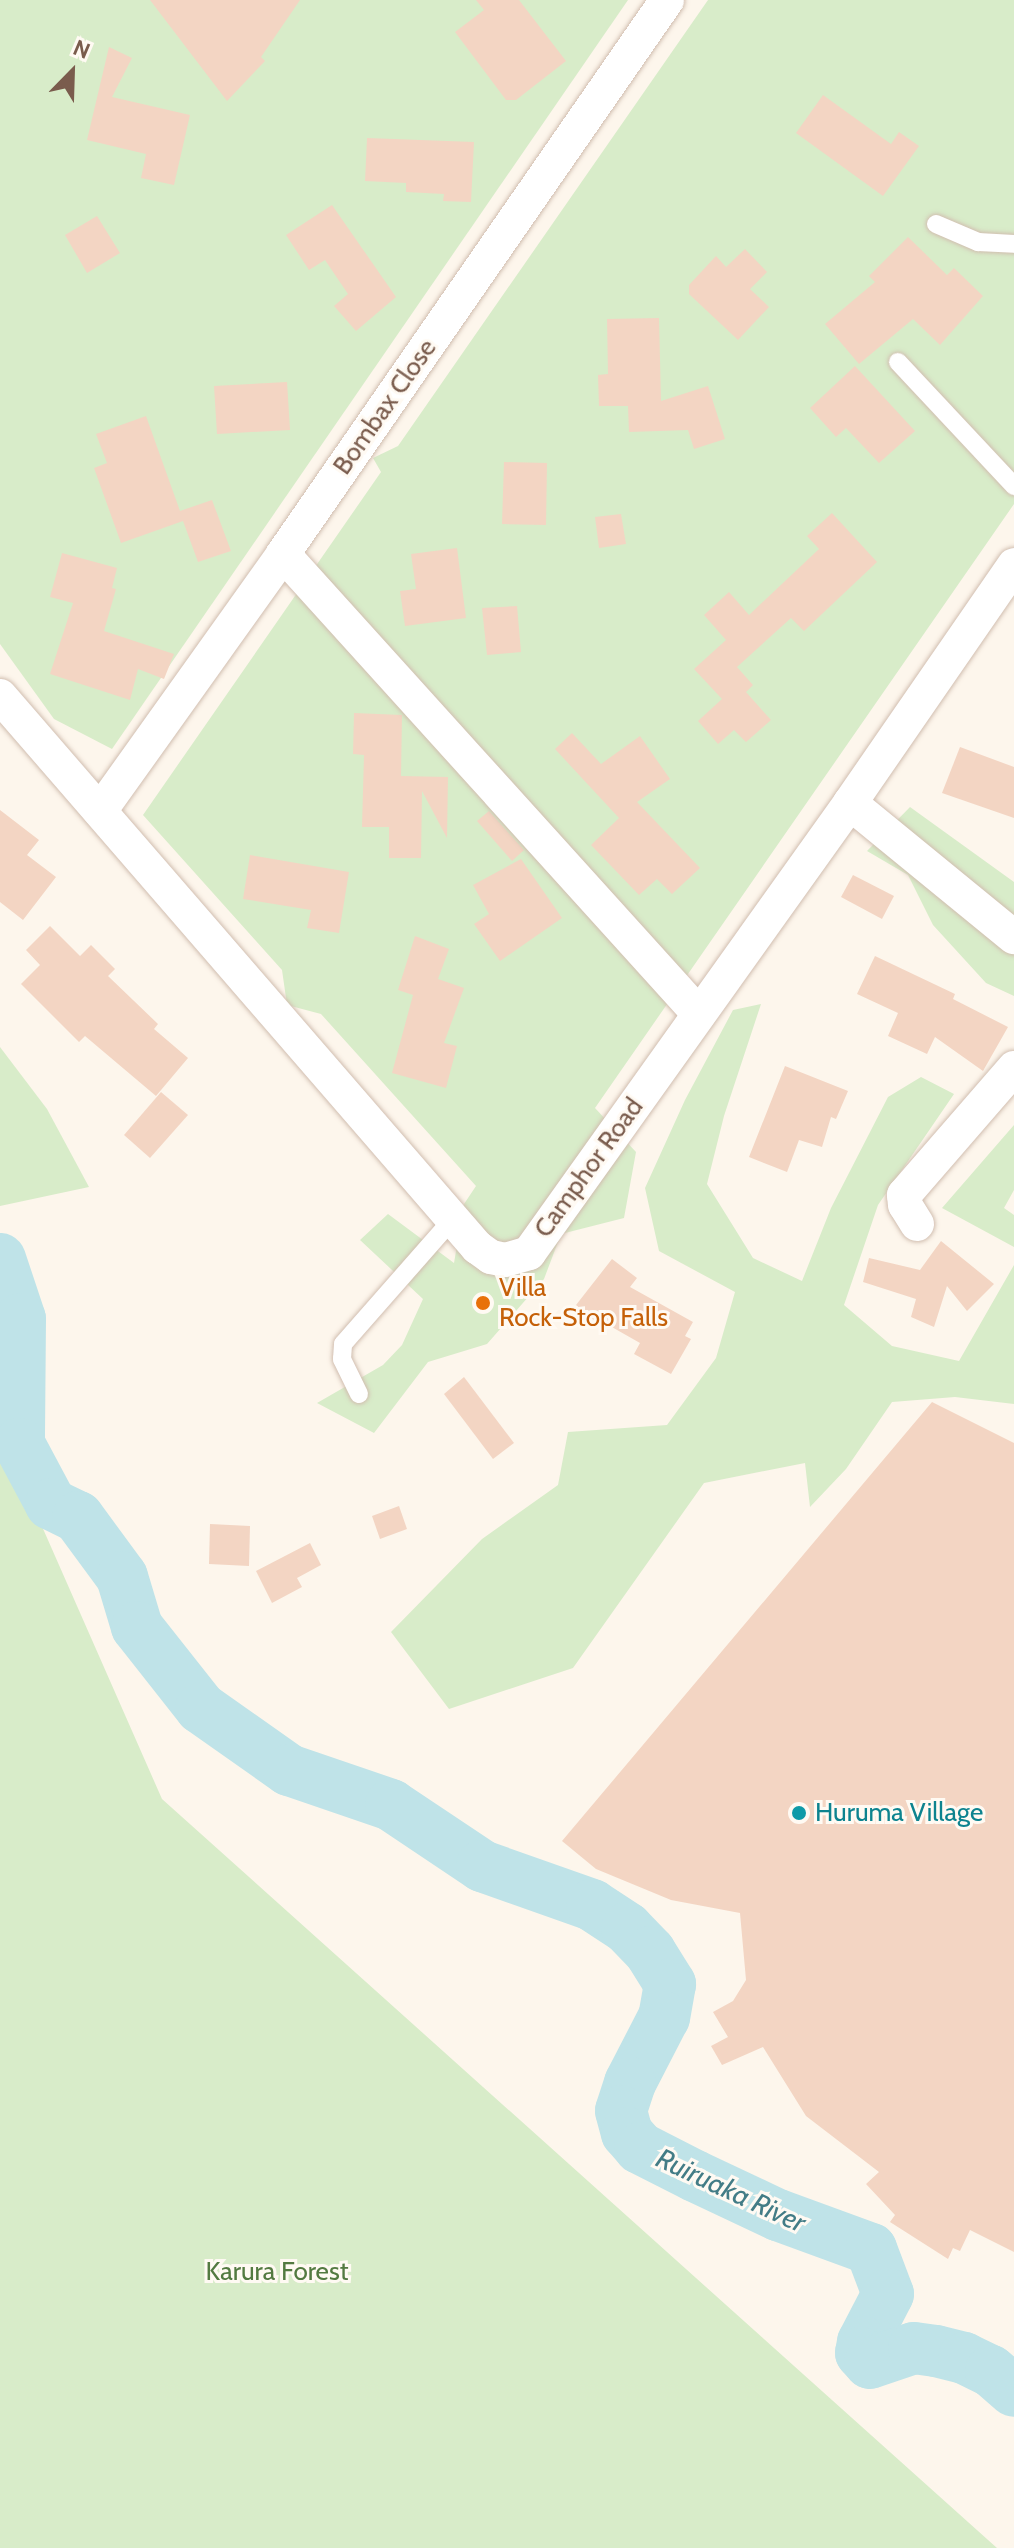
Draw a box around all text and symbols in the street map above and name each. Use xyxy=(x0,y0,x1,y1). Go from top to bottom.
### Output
north arrow xyxy=(32,32,112,112)
text: N xyxy=(69,34,94,65)
street label: Bombax Close xyxy=(327,333,443,481)
street label: Camphor Road xyxy=(528,1092,650,1244)
place label: Villa Rock-Stop Falls xyxy=(499,1272,668,1334)
marker: Villa Rock-Stop Falls xyxy=(474,1294,492,1312)
place label: Huruma Village xyxy=(815,1797,983,1829)
marker: Huruma Village xyxy=(790,1804,808,1822)
water label: Ruiruaka River xyxy=(651,2141,811,2239)
park label: Karura Forest xyxy=(206,2256,348,2288)

